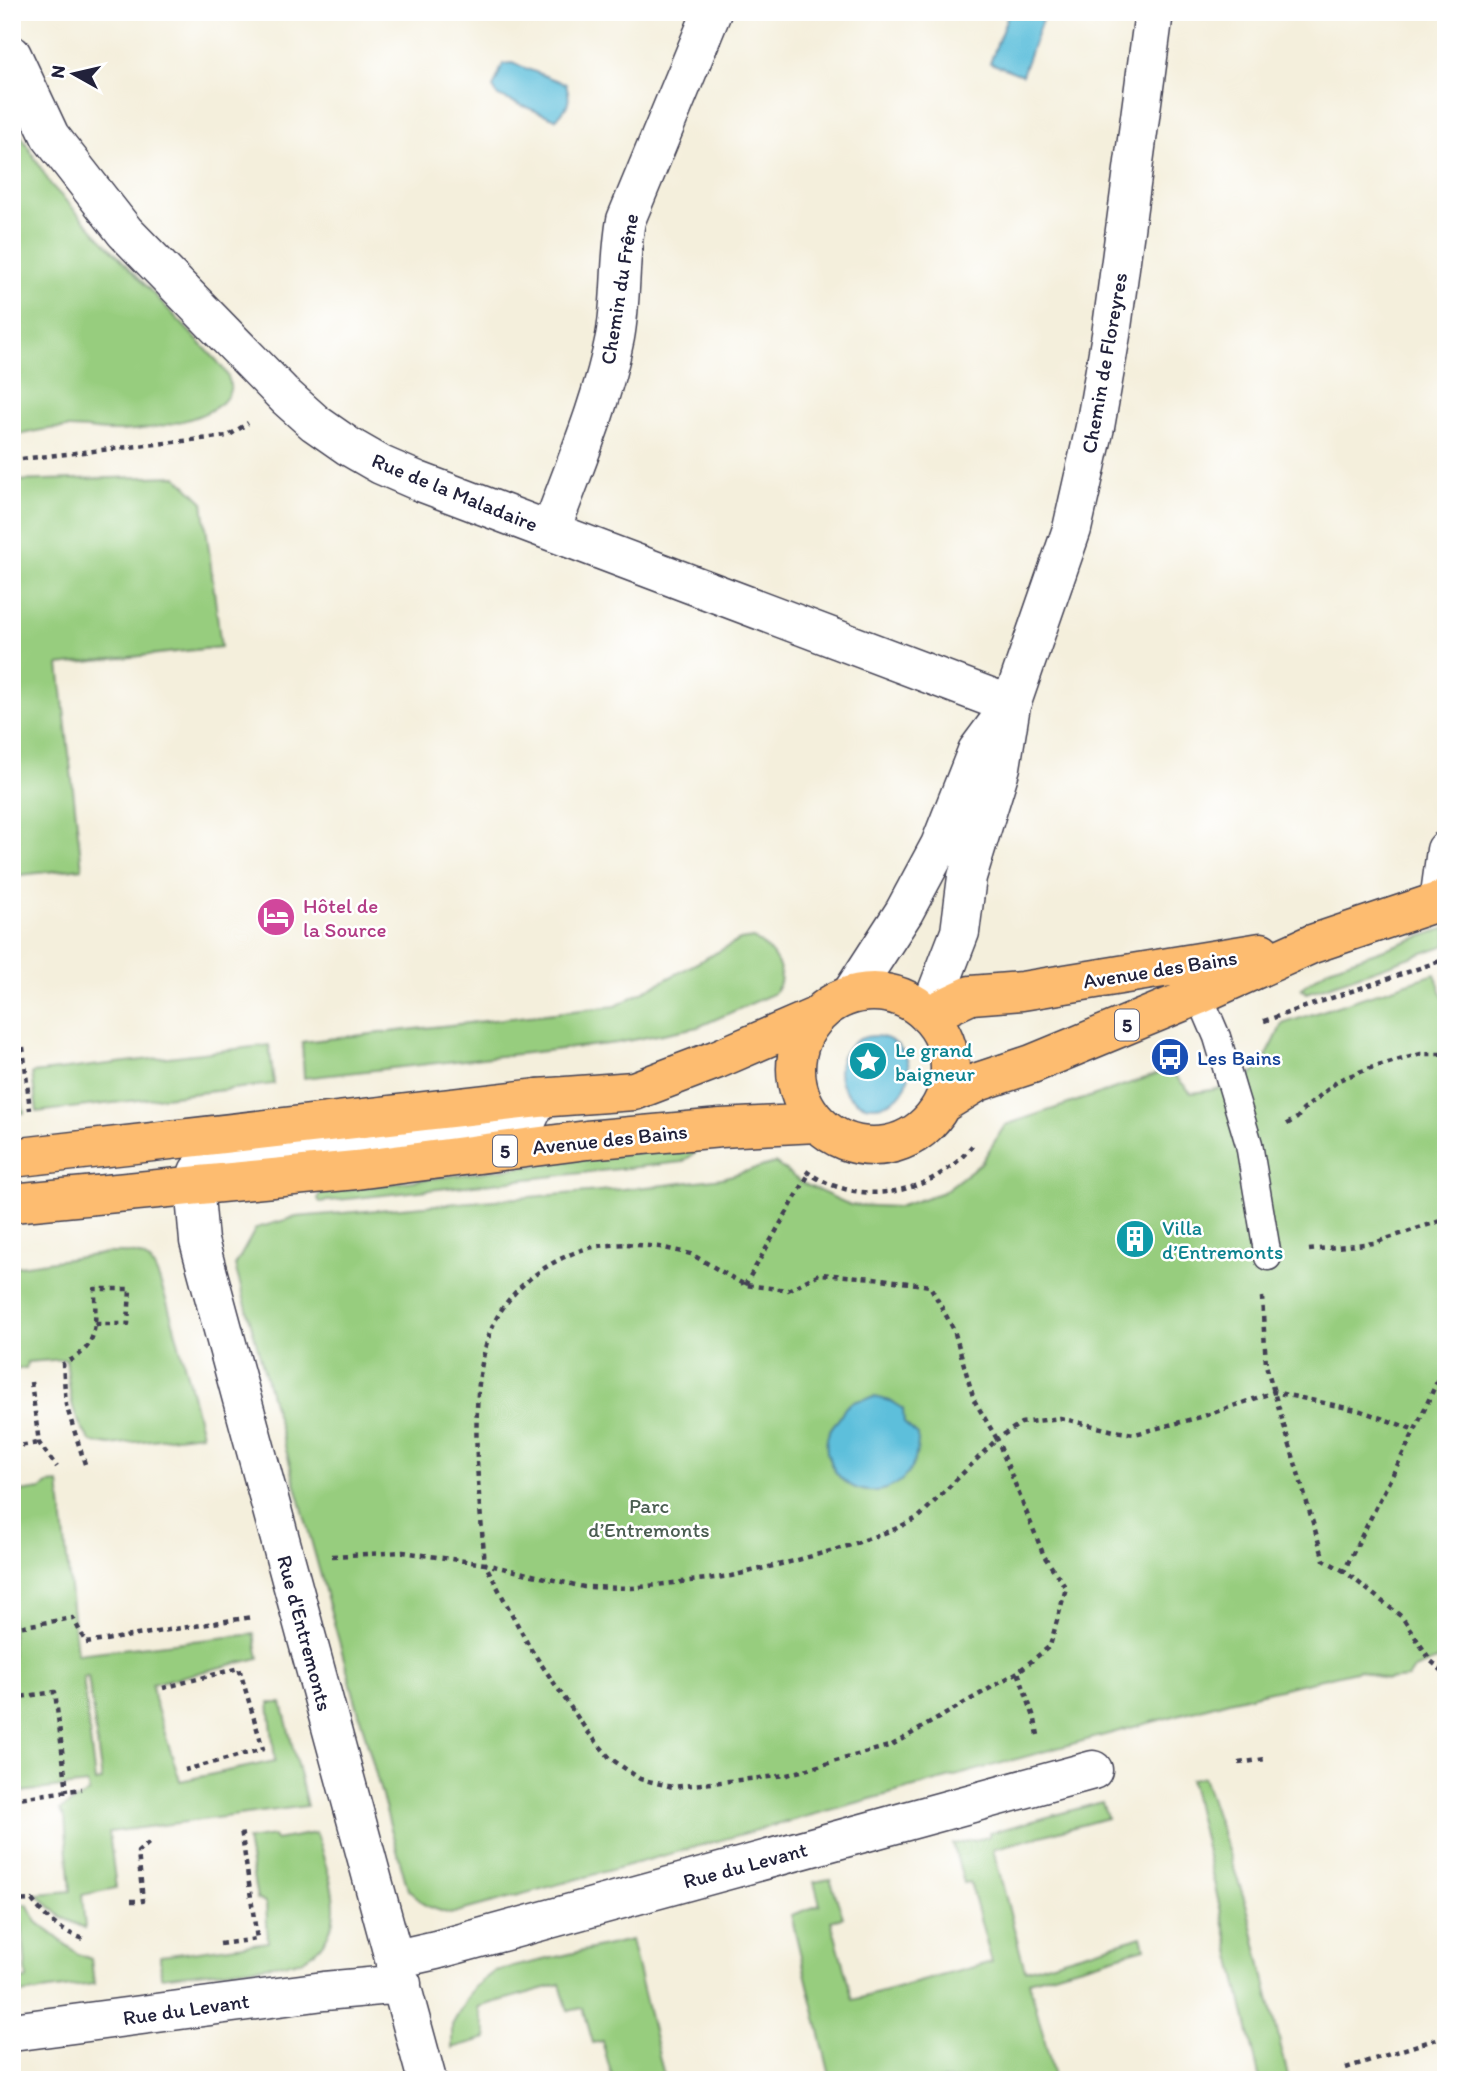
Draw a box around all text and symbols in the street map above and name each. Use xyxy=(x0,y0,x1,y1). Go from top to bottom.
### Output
north arrow xyxy=(38,38,108,108)
text: N xyxy=(45,64,70,80)
street label: Chemin du Frêne xyxy=(595,212,643,366)
street label: Chemin de Floreyres xyxy=(1076,271,1132,455)
street label: Rue de la Maladaire xyxy=(368,447,542,537)
place label: Hôtel de la Source xyxy=(303,893,387,942)
hotel icon: Hôtel de la Source xyxy=(255,896,297,938)
street label: Avenue des Bains xyxy=(1081,944,1239,994)
road number: 5 xyxy=(1115,1009,1139,1040)
bus stop icon: Les Bains xyxy=(1149,1036,1191,1078)
place label: Le grand baigneur xyxy=(895,1037,976,1086)
place icon: Le grand baigneur xyxy=(847,1040,889,1082)
place label: Les Bains xyxy=(1197,1045,1281,1070)
street label: Avenue des Bains xyxy=(531,1118,689,1160)
road number: 5 xyxy=(493,1135,517,1166)
place label: Villa d’Entremonts xyxy=(1162,1215,1283,1264)
building icon: Villa d’Entremonts xyxy=(1114,1218,1156,1260)
park label: Parc d’Entremonts xyxy=(588,1493,710,1542)
street label: Rue d'Entremonts xyxy=(272,1552,338,1714)
street label: Rue du Levant xyxy=(680,1836,810,1894)
street label: Rue du Levant xyxy=(121,1988,251,2030)

